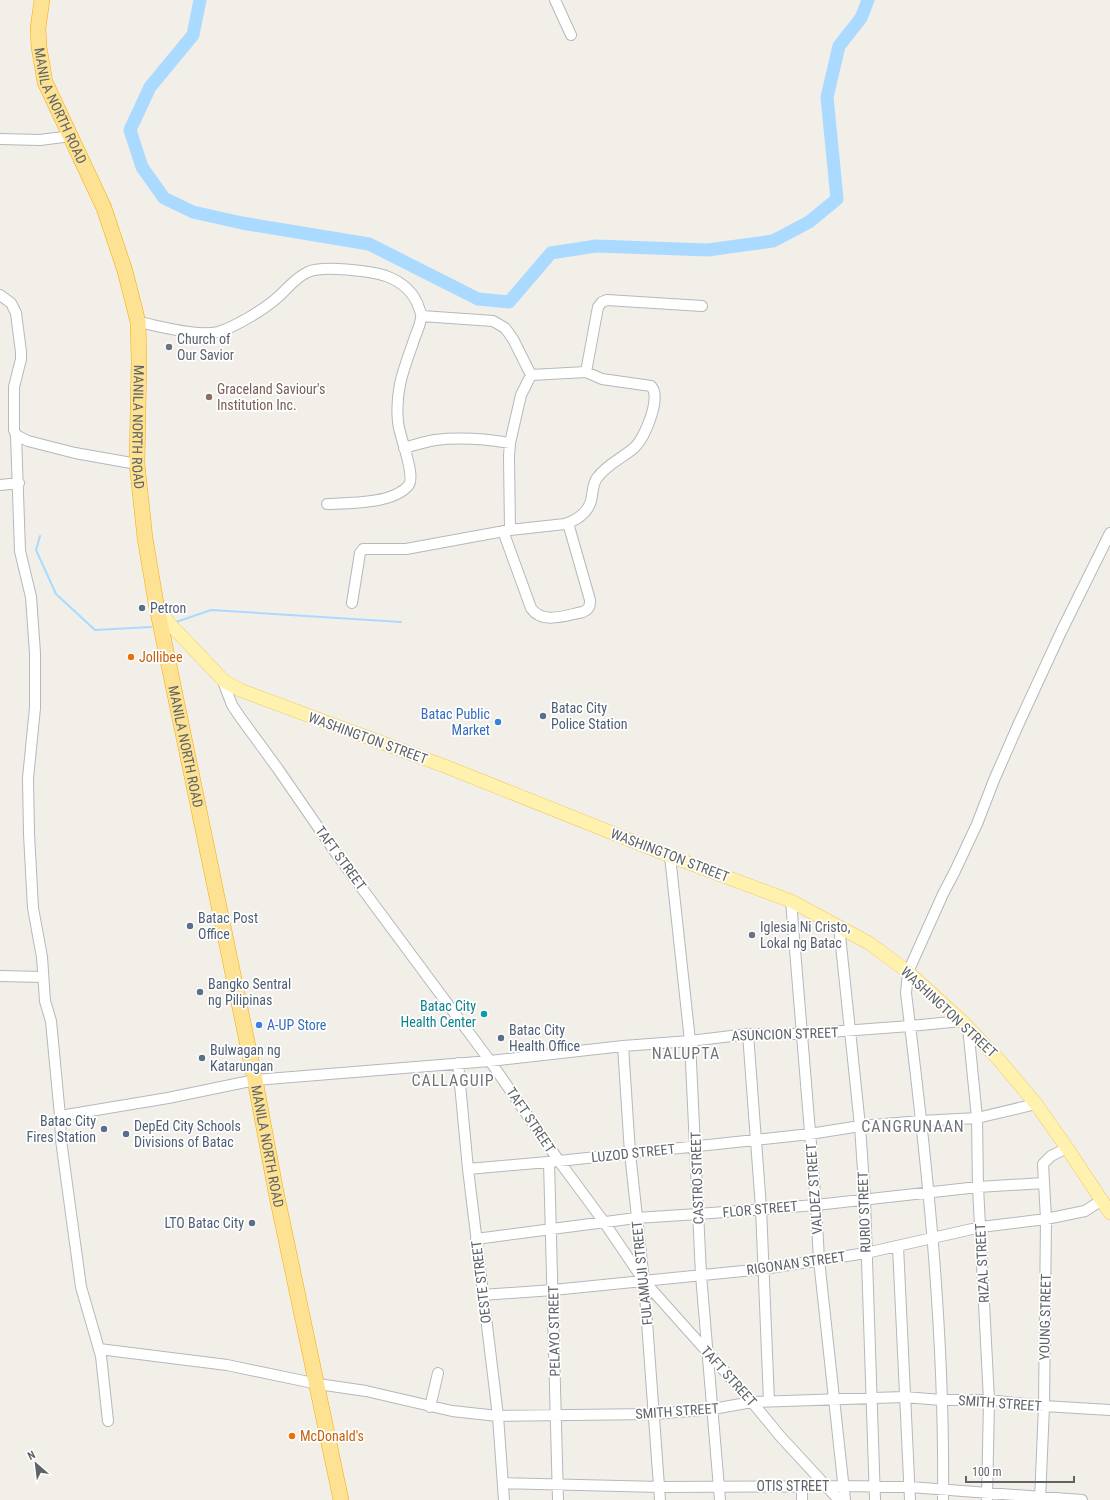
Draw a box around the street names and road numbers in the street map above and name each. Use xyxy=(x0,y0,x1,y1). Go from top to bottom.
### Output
street label: MANILA NORTH ROAD xyxy=(31,46,90,166)
street label: MANILA NORTH ROAD xyxy=(129,365,148,490)
street label: MANILA NORTH ROAD xyxy=(165,684,206,809)
street label: WASHINGTON STREET xyxy=(306,709,430,767)
street label: TAFT STREET xyxy=(312,823,370,893)
street label: WASHINGTON STREET xyxy=(609,825,731,885)
street label: WASHINGTON STREET xyxy=(898,963,1000,1061)
street label: ASUNCION STREET xyxy=(731,1024,839,1044)
street label: MANILA NORTH ROAD xyxy=(248,1084,287,1209)
street label: TAFT STREET xyxy=(503,1084,559,1156)
street label: CASTRO STREET xyxy=(687,1131,707,1225)
street label: LUZOD STREET xyxy=(590,1141,676,1165)
street label: VALDEZ STREET xyxy=(803,1143,825,1235)
street label: RURIO STREET xyxy=(855,1171,873,1253)
street label: FLOR STREET xyxy=(722,1198,798,1220)
street label: FULAMUJI STREET xyxy=(629,1220,655,1326)
street label: RIZAL STREET xyxy=(972,1223,992,1303)
street label: OESTE STREET xyxy=(468,1240,494,1324)
street label: RIGONAN STREET xyxy=(746,1248,846,1278)
street label: YOUNG STREET xyxy=(1036,1273,1054,1361)
street label: PELAYO STREET xyxy=(545,1285,563,1377)
street label: TAFT STREET xyxy=(698,1343,760,1409)
street label: SMITH STREET xyxy=(958,1392,1042,1414)
street label: SMITH STREET xyxy=(635,1400,719,1422)
street label: OTIS STREET xyxy=(757,1478,829,1494)

